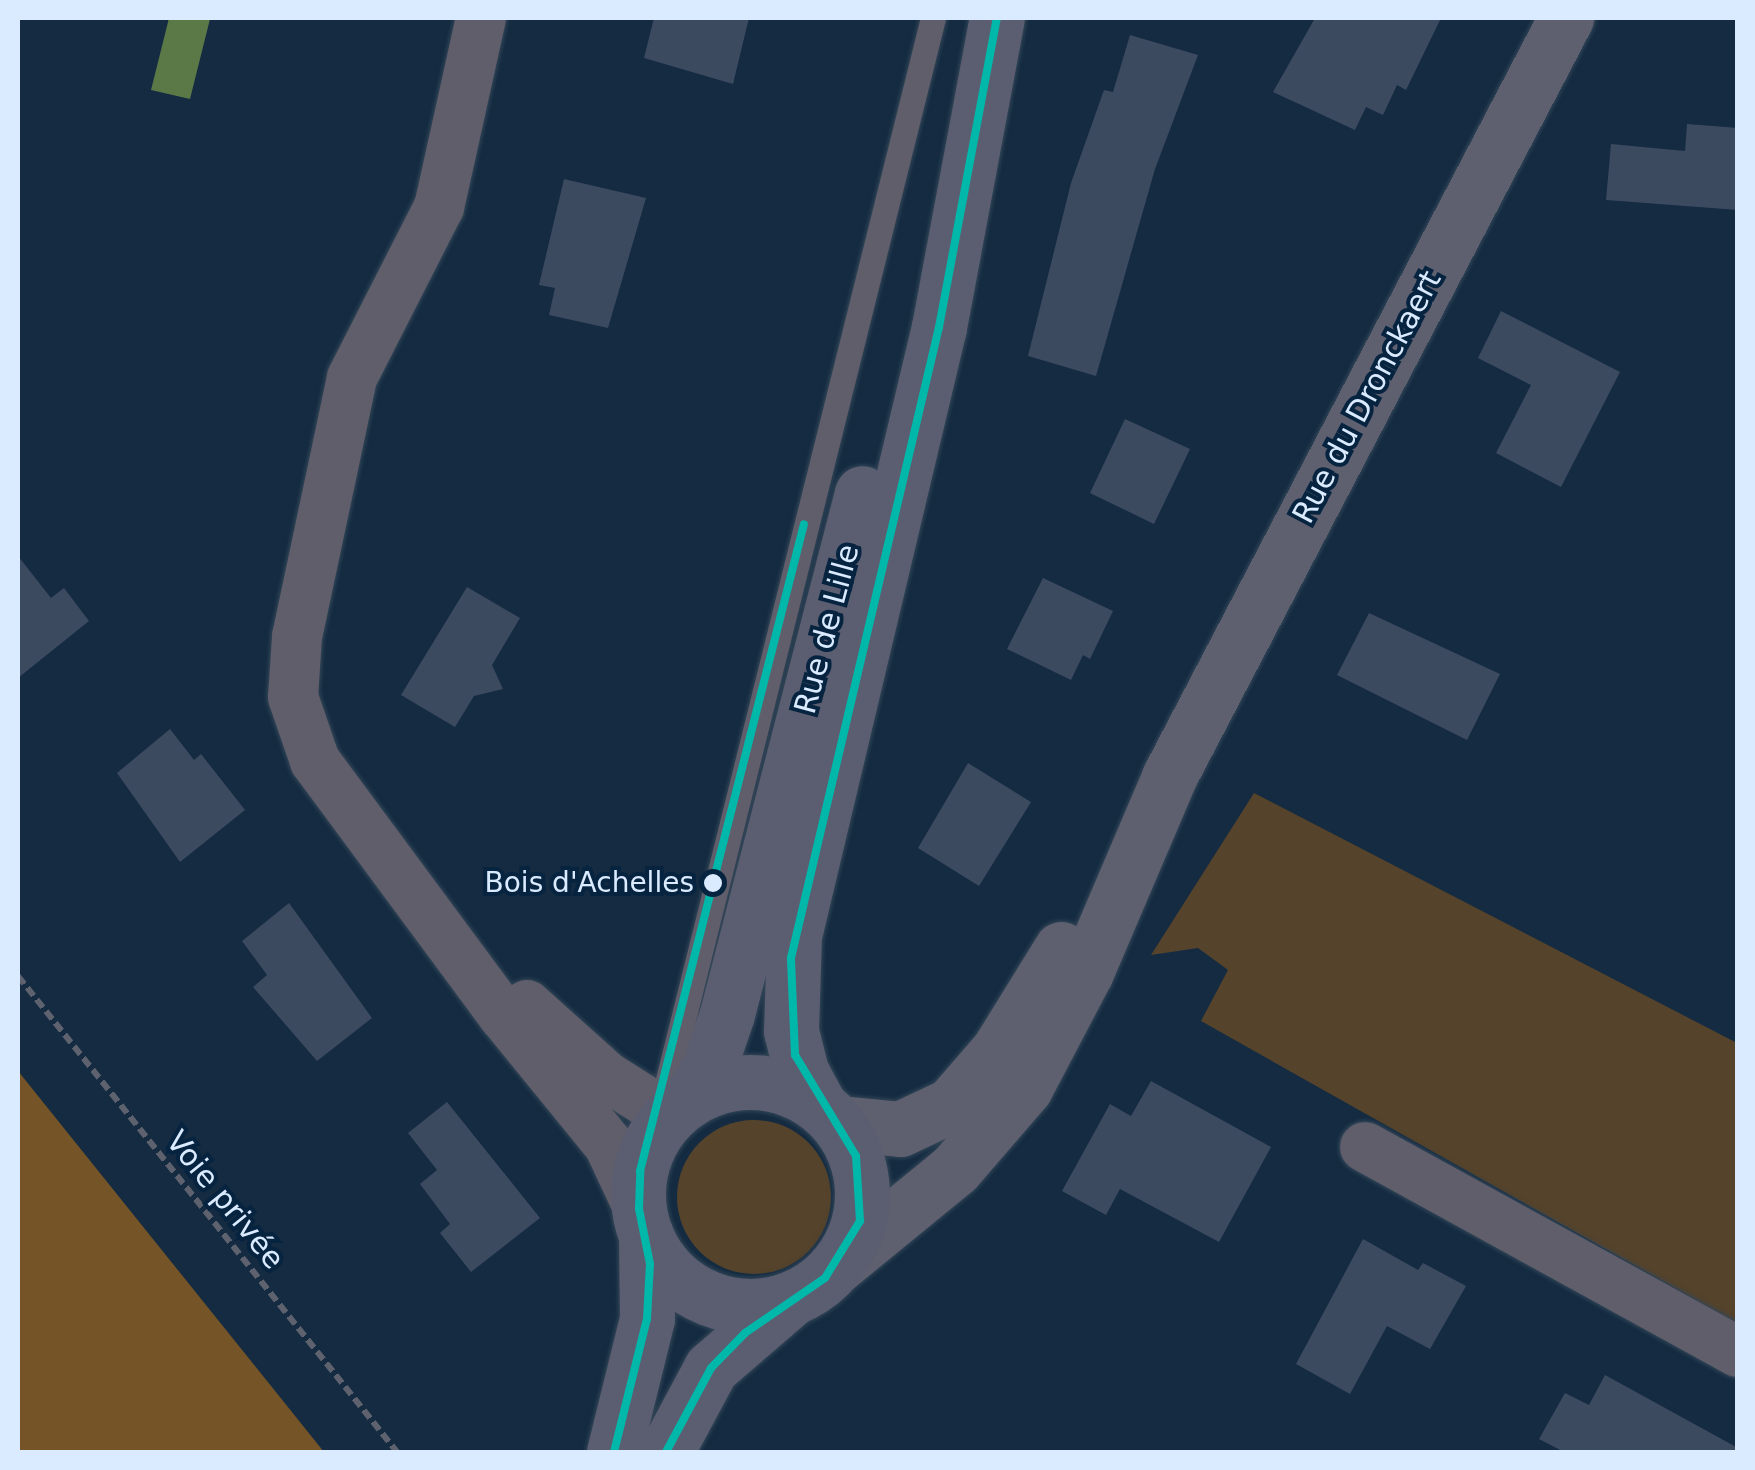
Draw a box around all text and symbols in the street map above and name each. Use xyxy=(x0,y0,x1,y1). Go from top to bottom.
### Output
street label: Rue du Dronckaert xyxy=(1285,265,1449,529)
street label: Rue de Lille xyxy=(787,540,867,718)
place label: Bois d'Achelles xyxy=(485,866,694,900)
marker: Bois d'Achelles xyxy=(703,873,723,893)
street label: Voie privée xyxy=(158,1124,292,1276)

